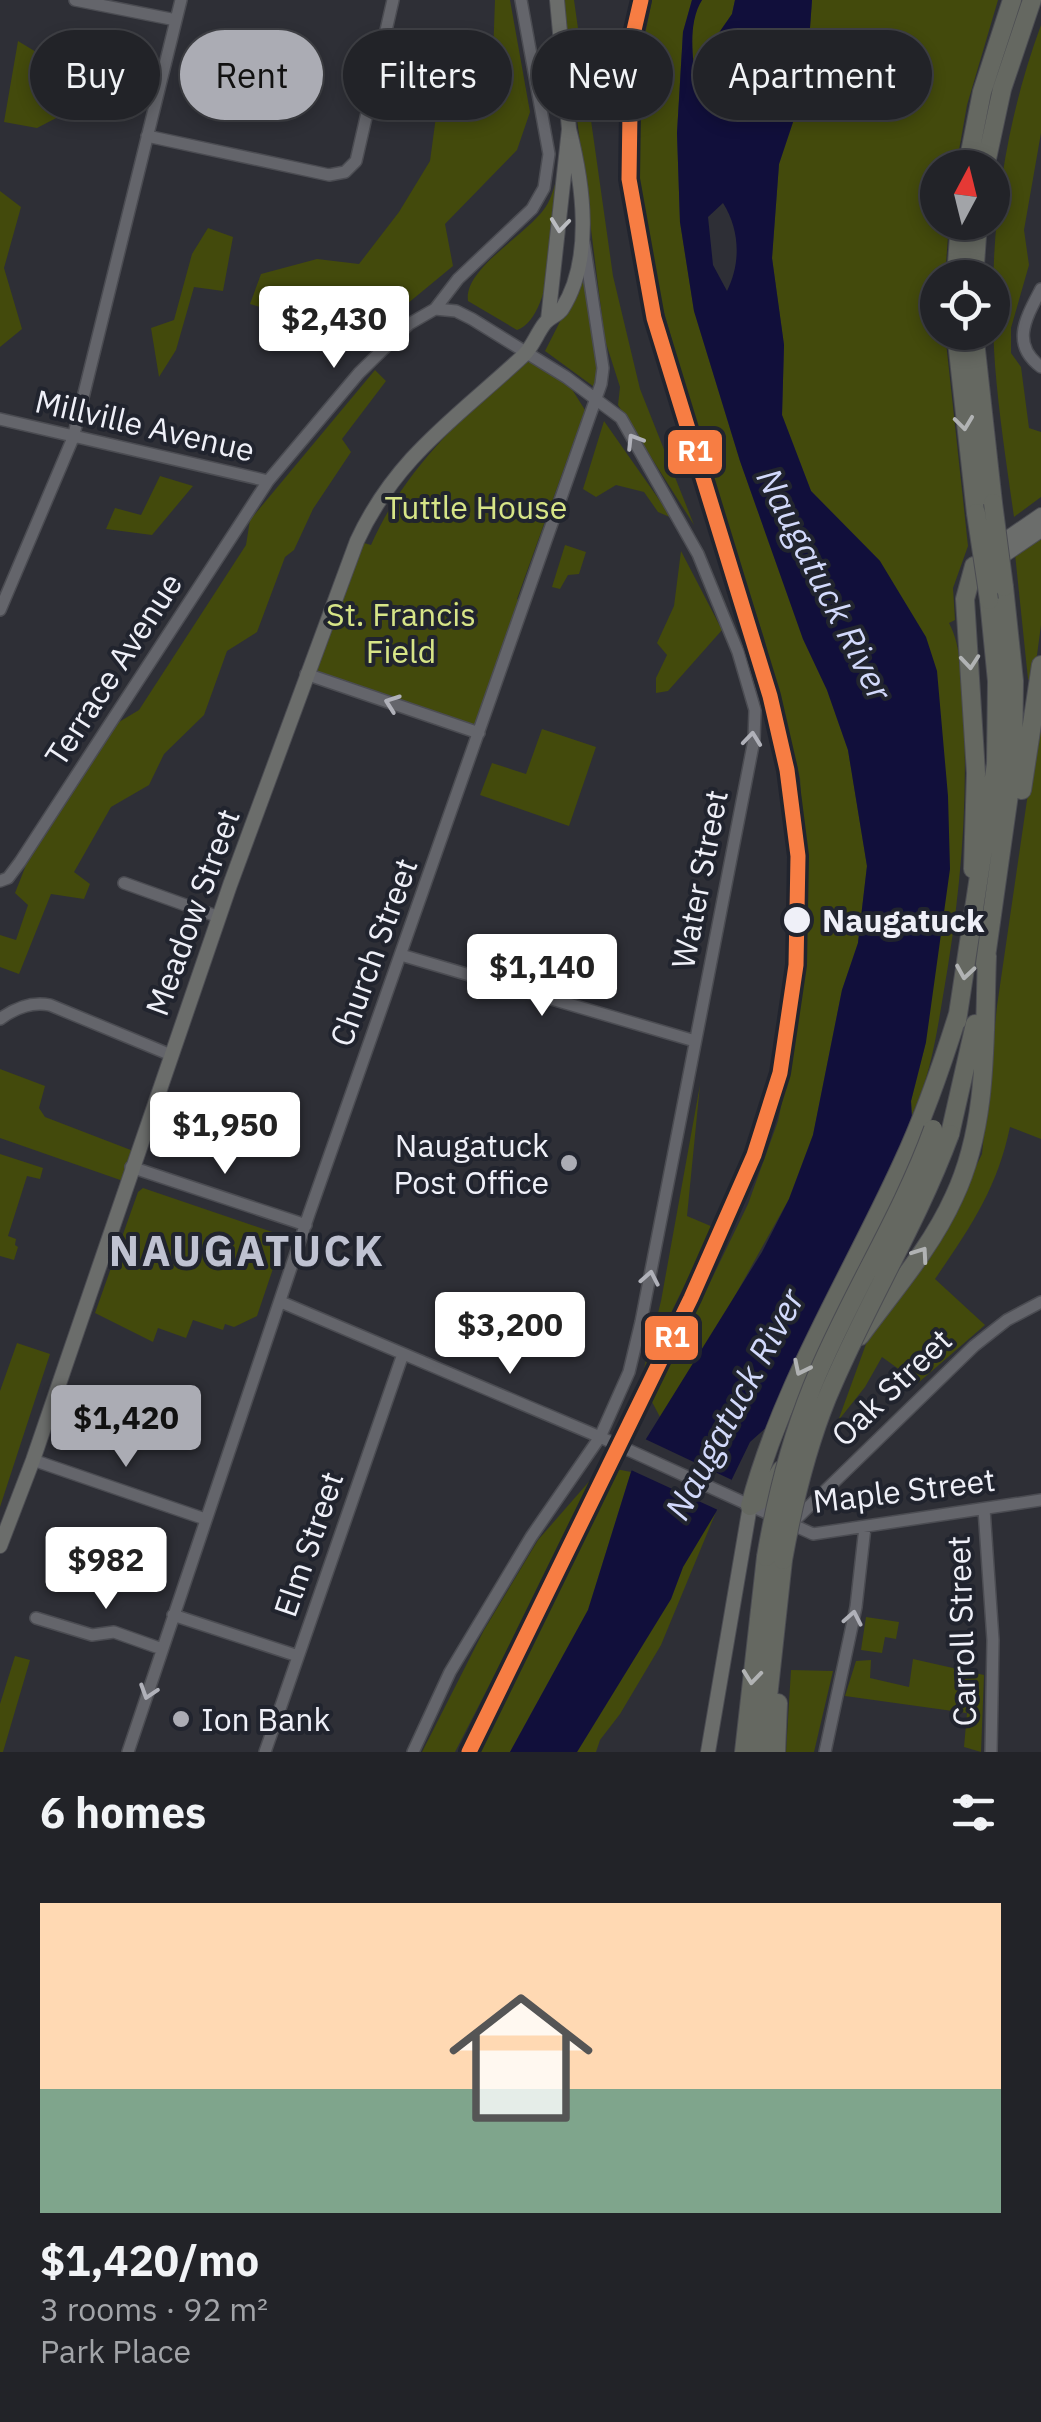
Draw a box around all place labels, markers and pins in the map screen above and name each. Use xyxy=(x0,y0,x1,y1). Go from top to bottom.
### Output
pin: $2,430 xyxy=(253,286,415,371)
place label: Naugatuck xyxy=(822,899,985,941)
marker: Naugatuck xyxy=(781,904,813,936)
pin: $1,140 xyxy=(461,934,623,1019)
pin: $1,950 xyxy=(144,1092,306,1177)
place label: Naugatuck Post Office xyxy=(394,1124,549,1203)
marker: Naugatuck Post Office xyxy=(558,1152,580,1174)
pin: $3,200 xyxy=(429,1292,591,1377)
pin: $1,420 xyxy=(45,1385,207,1470)
pin: $982 xyxy=(47,1527,165,1612)
place label: Ion Bank xyxy=(201,1698,330,1740)
marker: Ion Bank xyxy=(170,1708,192,1730)

